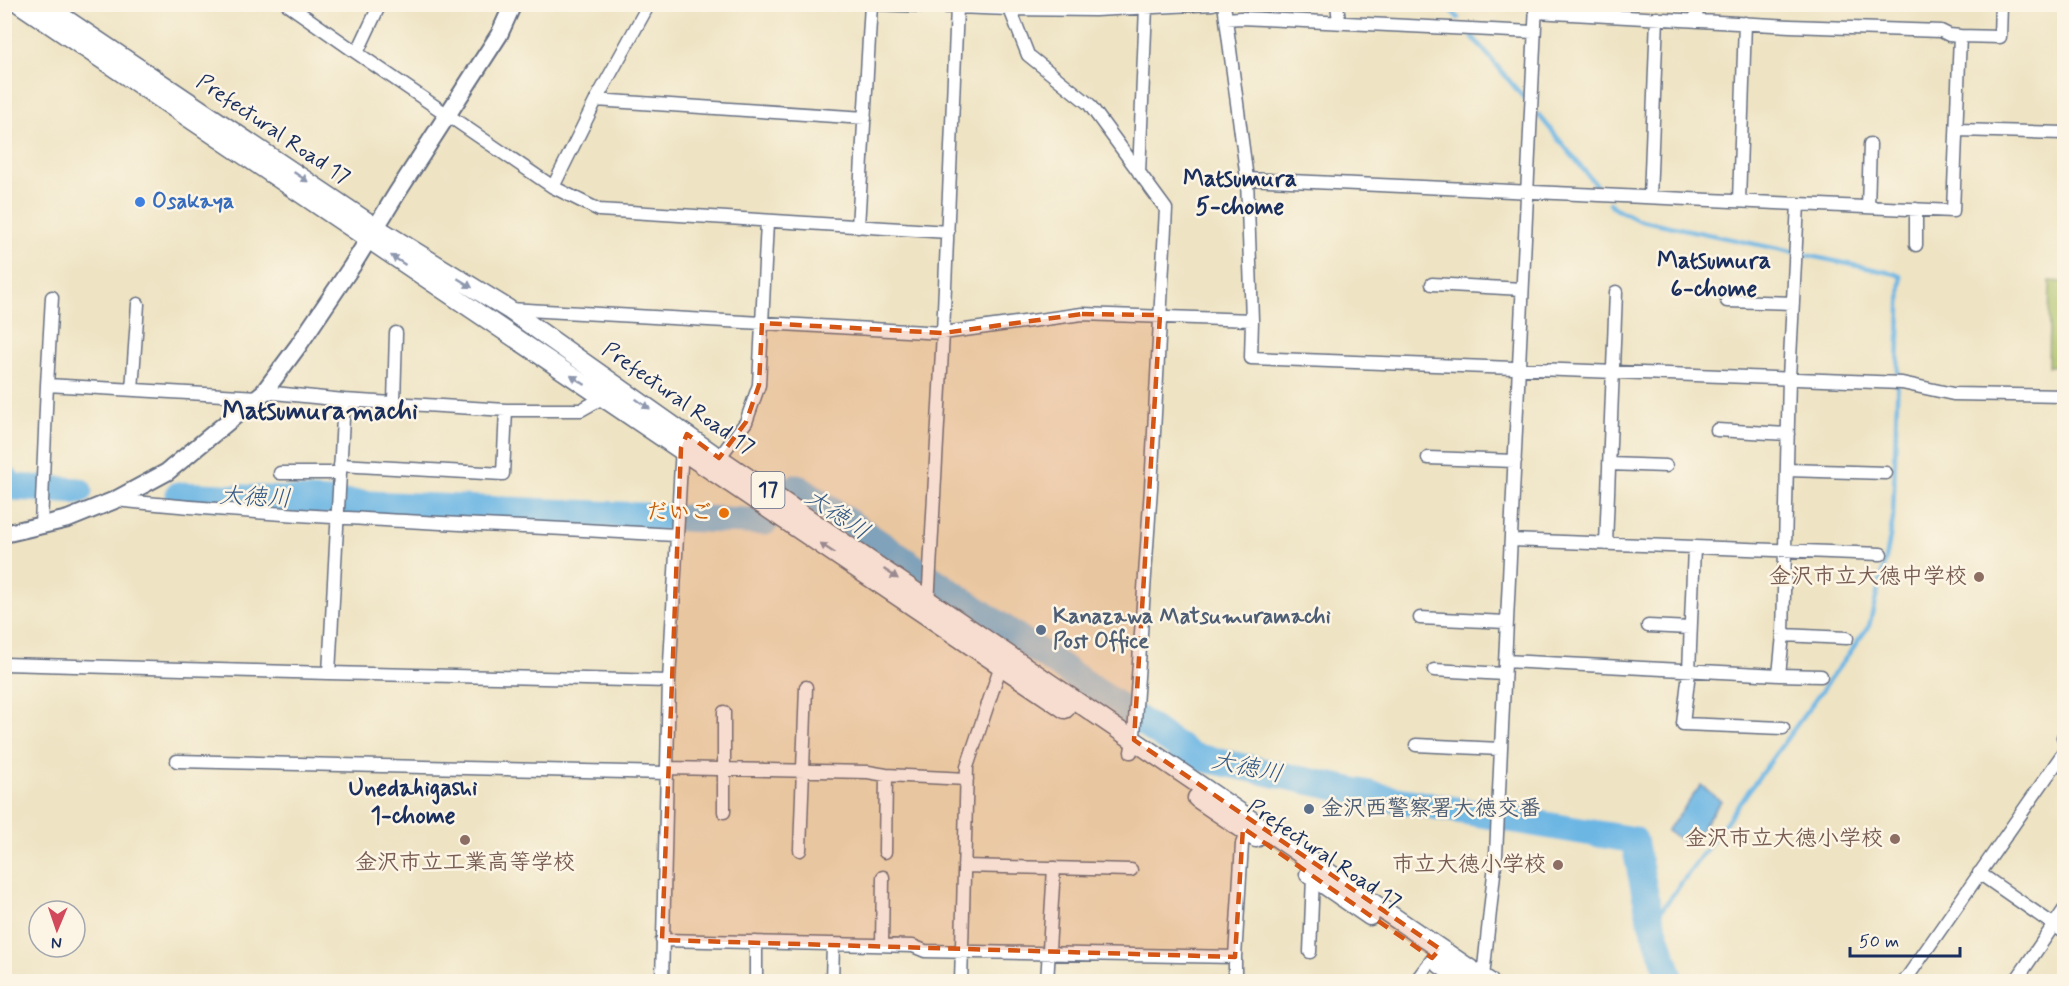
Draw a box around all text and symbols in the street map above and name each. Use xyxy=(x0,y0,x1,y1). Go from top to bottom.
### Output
street label: Prefectural Road 17 xyxy=(191,68,355,192)
district label: Matsumura 5-chome xyxy=(1183,164,1297,223)
one-way arrow xyxy=(292,171,308,183)
place label: Osakaya xyxy=(152,188,234,216)
marker: Osakaya xyxy=(133,195,147,209)
district label: Matsumura 6-chome xyxy=(1657,246,1771,305)
one-way arrow xyxy=(390,254,407,265)
one-way arrow xyxy=(457,277,473,288)
street label: Prefectural Road 17 xyxy=(596,336,760,462)
one-way arrow xyxy=(570,375,586,386)
district label: Matsumuramachi xyxy=(222,395,418,429)
one-way arrow xyxy=(635,398,651,410)
road number: 17 xyxy=(752,472,784,508)
water label: 大徳川 xyxy=(218,481,292,515)
water label: 大徳川 xyxy=(798,482,876,548)
place label: だいご xyxy=(646,499,712,527)
marker: だいご xyxy=(717,506,731,520)
one-way arrow xyxy=(819,542,835,554)
place label: 金沢市立大徳中学校 xyxy=(1769,563,1967,591)
one-way arrow xyxy=(882,568,898,580)
marker: 金沢市立大徳中学校 xyxy=(1972,570,1986,584)
place label: Kanazawa Matsumuramachi Post Office xyxy=(1053,603,1331,656)
marker: Kanazawa Matsumuramachi Post Office xyxy=(1034,623,1048,637)
water label: 大徳川 xyxy=(1209,745,1285,791)
district label: Unedahigashi 1-chome xyxy=(349,773,478,832)
street label: Prefectural Road 17 xyxy=(1242,793,1406,917)
place label: 金沢西警察署大徳交番 xyxy=(1321,795,1541,823)
marker: 金沢西警察署大徳交番 xyxy=(1302,802,1316,816)
place label: 金沢市立大徳小学校 xyxy=(1685,825,1883,853)
marker: 金沢市立大徳小学校 xyxy=(1888,832,1902,846)
marker: 金沢市立工業高等学校 xyxy=(458,833,472,847)
place label: 金沢市立工業高等学校 xyxy=(355,849,575,877)
place label: 市立大徳小学校 xyxy=(1392,851,1546,879)
marker: 市立大徳小学校 xyxy=(1551,858,1565,872)
north arrow xyxy=(27,899,87,959)
scale bar xyxy=(1850,920,1960,958)
text: 50 m xyxy=(1859,930,1899,954)
text: N xyxy=(51,932,62,953)

